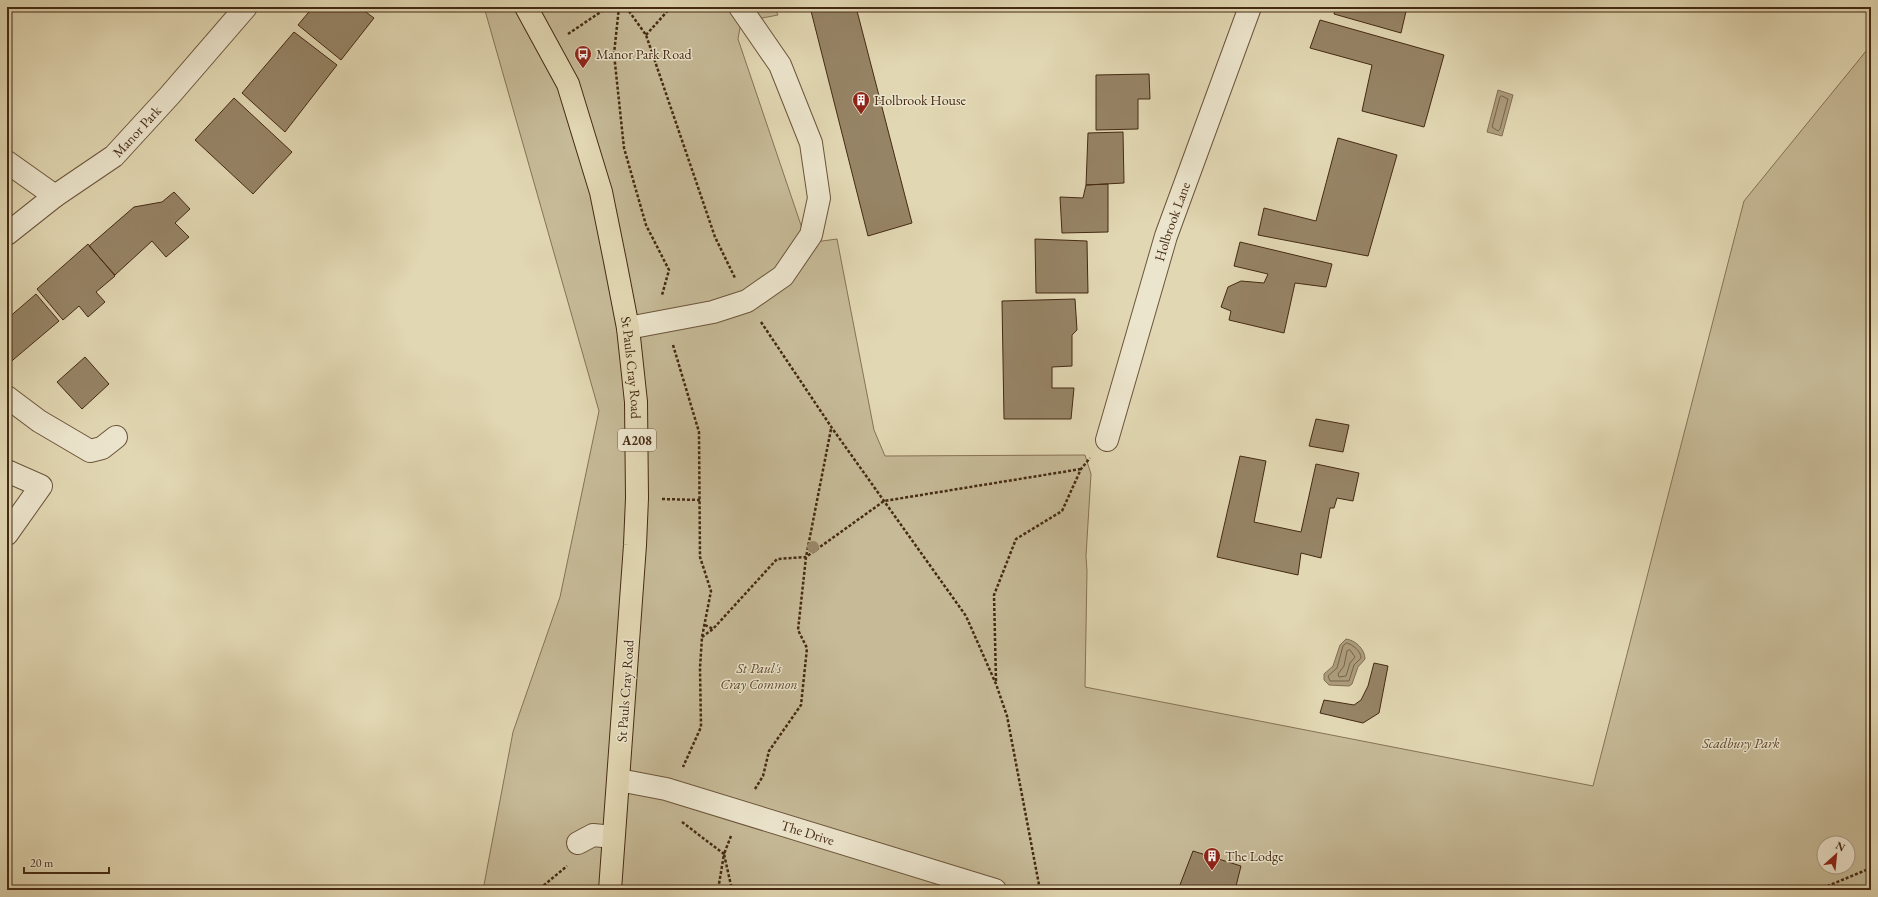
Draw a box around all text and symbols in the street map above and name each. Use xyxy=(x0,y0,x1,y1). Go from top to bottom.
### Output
bus stop icon: Manor Park Road xyxy=(573,44,593,69)
place label: Manor Park Road xyxy=(596,45,693,63)
building icon: Holbrook House xyxy=(851,90,871,115)
place label: Holbrook House xyxy=(874,91,966,109)
street label: Manor Park xyxy=(108,101,165,161)
street label: Holbrook Lane xyxy=(1150,179,1194,263)
street label: St Pauls Cray Road xyxy=(617,315,645,420)
road number: A208 xyxy=(618,429,656,451)
street label: St Pauls Cray Road xyxy=(612,638,638,743)
park label: St Paul's Cray Common xyxy=(720,659,798,693)
park label: Scadbury Park xyxy=(1701,734,1780,752)
street label: The Drive xyxy=(779,816,837,849)
north arrow xyxy=(1816,835,1856,875)
text: N xyxy=(1833,838,1848,854)
building icon: The Lodge xyxy=(1202,846,1222,871)
place label: The Lodge xyxy=(1225,847,1284,865)
scale bar xyxy=(24,849,109,875)
text: 20 m xyxy=(30,855,54,871)

